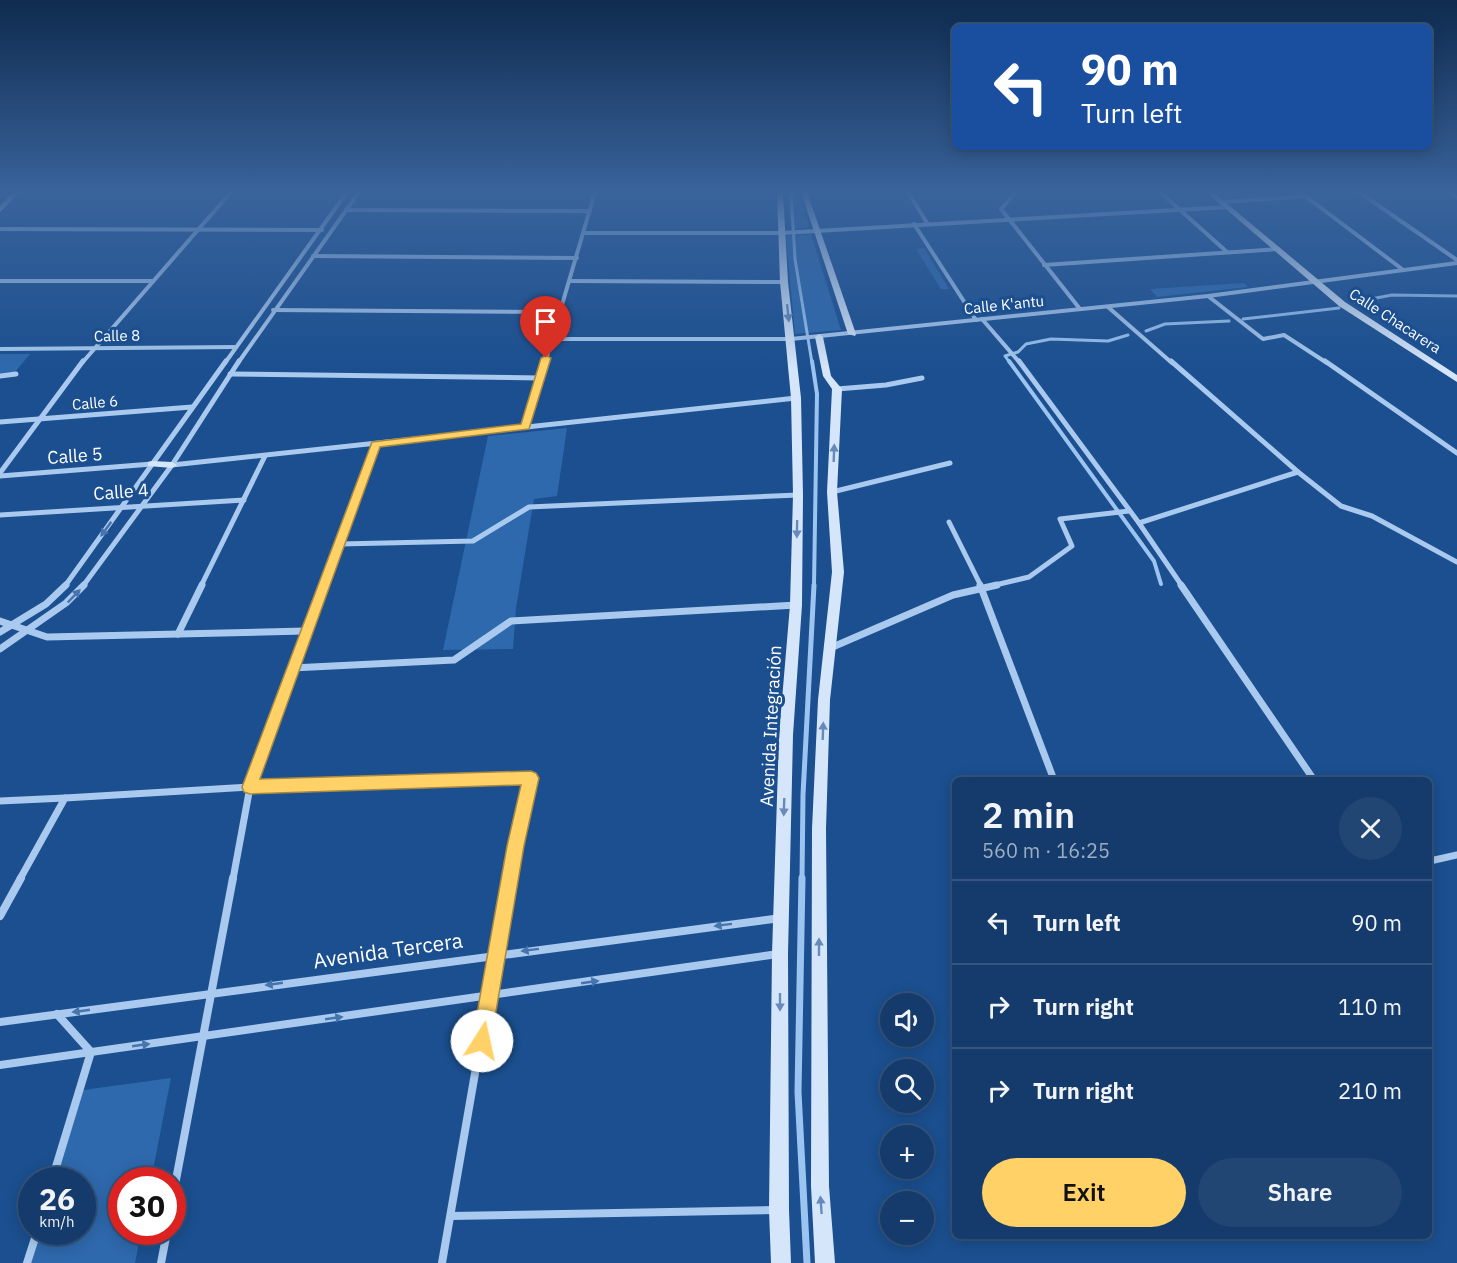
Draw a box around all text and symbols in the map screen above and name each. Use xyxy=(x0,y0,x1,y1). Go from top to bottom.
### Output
text: 90 m xyxy=(1081,42,1179,97)
icon: left xyxy=(982,48,1060,126)
text: Turn left xyxy=(1081,95,1182,130)
street label: Calle Chacarera xyxy=(1346,284,1445,357)
street label: Calle K'antu xyxy=(963,291,1045,318)
pin xyxy=(520,296,571,358)
one-way arrow xyxy=(783,304,793,323)
icon: arrive xyxy=(529,305,562,338)
street label: Calle 8 xyxy=(94,326,140,345)
street label: Calle 6 xyxy=(71,391,119,414)
street label: Calle 5 xyxy=(47,442,103,469)
one-way arrow xyxy=(830,443,839,462)
street label: Calle 4 xyxy=(93,478,150,505)
one-way arrow xyxy=(793,519,802,538)
one-way arrow xyxy=(101,521,112,537)
one-way arrow xyxy=(66,589,80,603)
street label: Avenida Integración xyxy=(755,645,786,807)
one-way arrow xyxy=(818,721,827,740)
text: 2 min xyxy=(982,791,1075,838)
button: close xyxy=(1339,797,1402,860)
one-way arrow xyxy=(780,798,789,817)
text: 560 m · 16:25 xyxy=(982,837,1110,864)
icon: left xyxy=(982,906,1015,939)
text: Turn left xyxy=(1033,908,1121,937)
text: 90 m xyxy=(1351,908,1402,937)
one-way arrow xyxy=(714,921,733,930)
street label: Avenida Tercera xyxy=(311,926,464,974)
one-way arrow xyxy=(814,937,824,956)
one-way arrow xyxy=(520,946,539,955)
one-way arrow xyxy=(580,978,599,987)
one-way arrow xyxy=(265,980,284,989)
icon: right xyxy=(982,990,1015,1023)
text: Turn right xyxy=(1033,992,1134,1021)
text: 110 m xyxy=(1338,992,1402,1021)
one-way arrow xyxy=(775,993,785,1012)
map controls xyxy=(880,993,934,1245)
button: sound xyxy=(880,993,934,1047)
one-way arrow xyxy=(71,1006,90,1015)
position arrow xyxy=(450,1009,514,1073)
one-way arrow xyxy=(325,1014,344,1023)
one-way arrow xyxy=(132,1041,151,1050)
button: search xyxy=(880,1059,934,1113)
icon: right xyxy=(982,1074,1015,1107)
text: Turn right xyxy=(1033,1076,1134,1105)
text: 210 m xyxy=(1338,1076,1402,1105)
button: + xyxy=(880,1125,934,1179)
button: Exit xyxy=(982,1158,1186,1227)
button: Share xyxy=(1198,1158,1402,1227)
speed limit sign: 30 xyxy=(108,1167,186,1245)
text: 26 xyxy=(39,1179,75,1218)
button: − xyxy=(880,1191,934,1245)
one-way arrow xyxy=(816,1195,826,1214)
text: km/h xyxy=(39,1212,75,1231)

